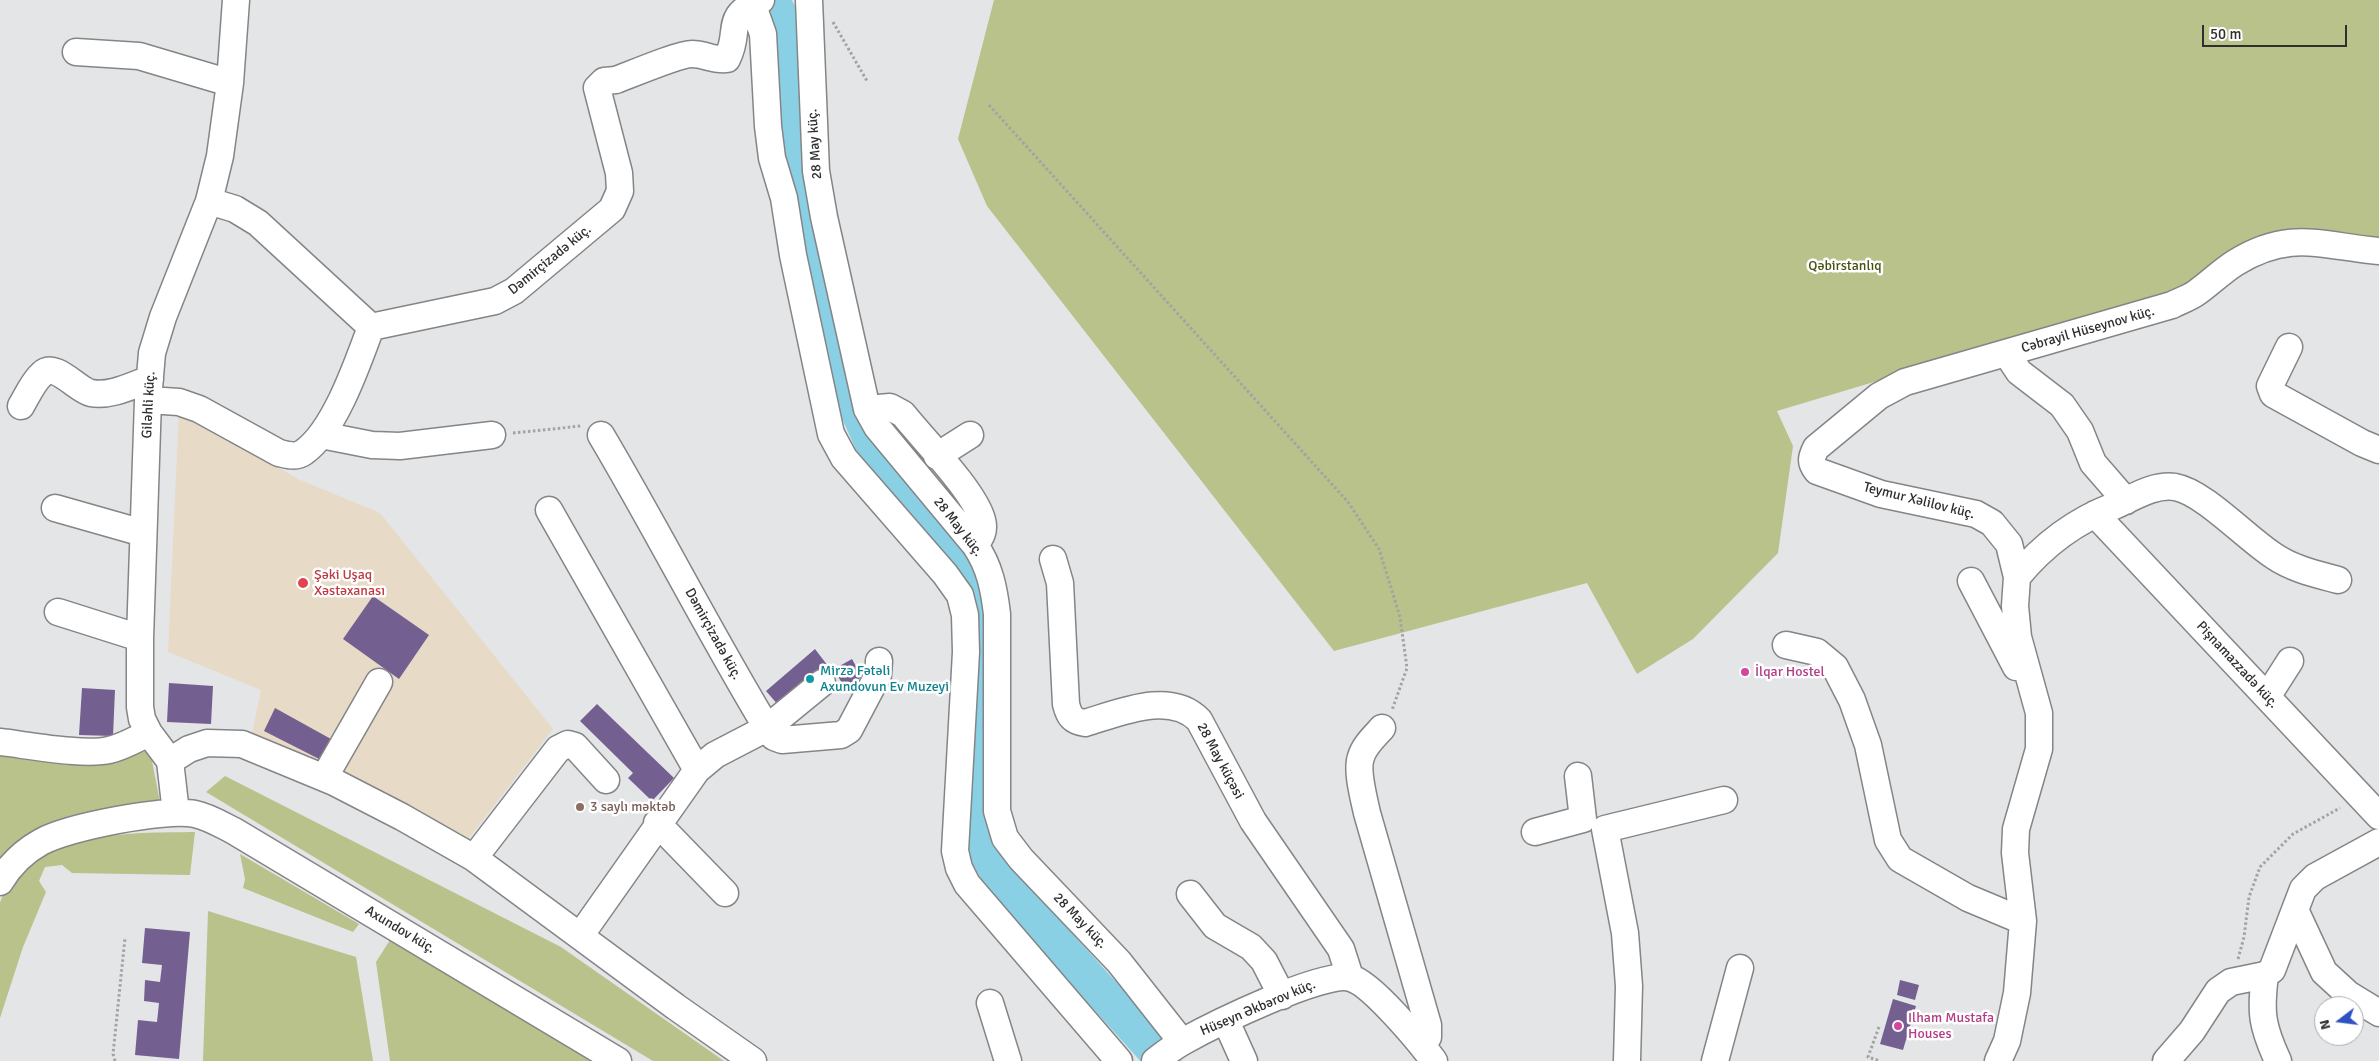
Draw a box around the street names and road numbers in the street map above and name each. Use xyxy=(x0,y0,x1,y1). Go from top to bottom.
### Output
street label: 28 May küç. xyxy=(804,108,826,180)
street label: Dəmirçizadə küç. xyxy=(505,221,595,299)
street label: Cəbrayil Hüseynov küç. xyxy=(2019,303,2157,357)
street label: Giləhli küç. xyxy=(139,371,159,439)
street label: Teymur Xəlilov küç. xyxy=(1861,479,1977,523)
street label: 28 May küç. xyxy=(930,494,986,560)
street label: Dəmirçizadə küç. xyxy=(681,585,745,683)
street label: Pişnamazzadə küç. xyxy=(2192,618,2282,712)
street label: 28 May küçəsi xyxy=(1193,720,1247,802)
street label: 28 May küç. xyxy=(1049,890,1111,952)
street label: Axundov küç. xyxy=(362,902,438,958)
street label: Hüseyn Əkbərov küç. xyxy=(1198,976,1318,1040)

